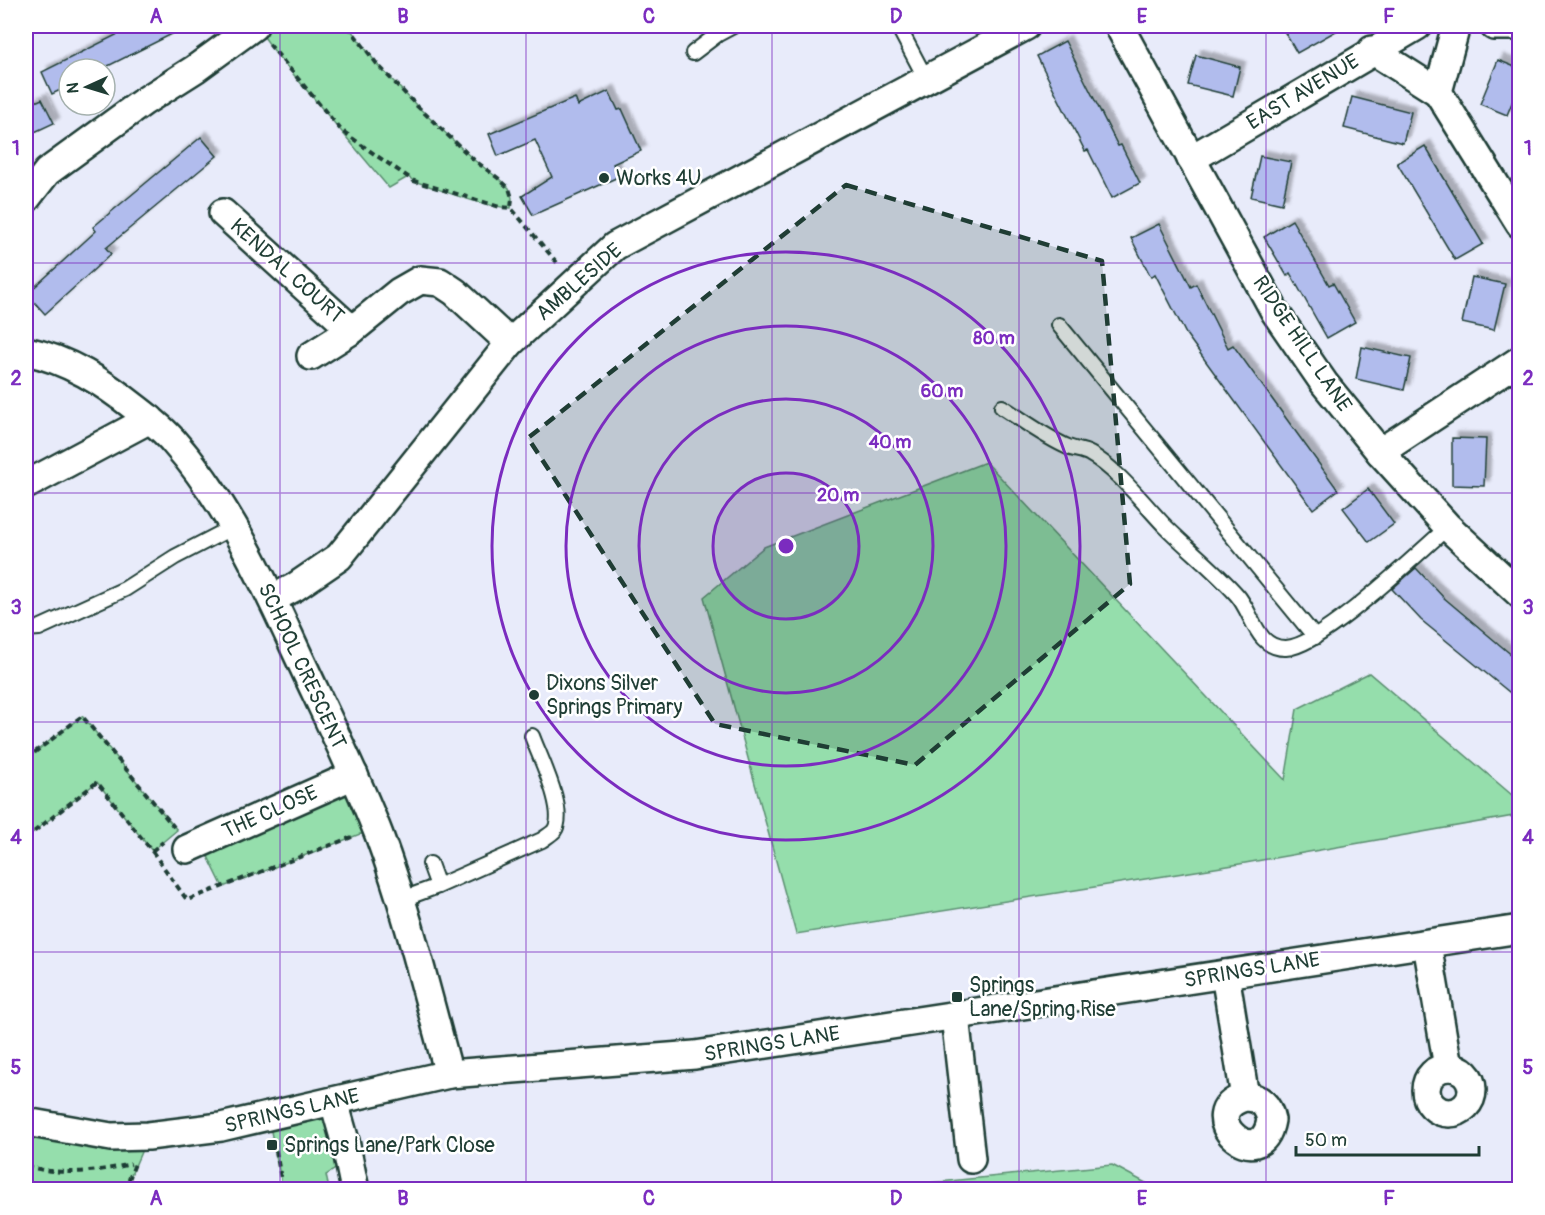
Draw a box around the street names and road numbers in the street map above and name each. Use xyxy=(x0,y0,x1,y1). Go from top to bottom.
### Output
street label: EAST AVENUE xyxy=(1242,48,1364,136)
street label: KENDAL COURT xyxy=(224,213,350,330)
street label: AMBLESIDE xyxy=(530,237,628,327)
street label: RIDGE HILL LANE xyxy=(1246,271,1358,417)
street label: SCHOOL CRESCENT xyxy=(252,579,352,754)
street label: THE CLOSE xyxy=(218,779,322,845)
street label: SPRINGS LANE xyxy=(1182,946,1322,994)
street label: SPRINGS LANE xyxy=(702,1020,842,1068)
street label: SPRINGS LANE xyxy=(222,1082,362,1140)

